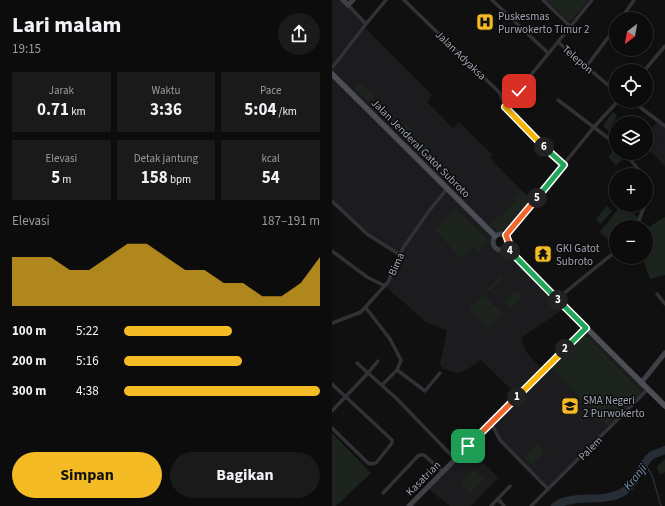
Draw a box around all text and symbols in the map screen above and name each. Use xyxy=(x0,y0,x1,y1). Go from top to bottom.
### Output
text: Lari malam xyxy=(12,9,121,41)
place label: Puskesmas Purwokerto Timur 2 xyxy=(498,9,590,37)
hospital icon: Puskesmas Purwokerto Timur 2 xyxy=(475,12,495,32)
north arrow xyxy=(609,12,653,56)
map controls xyxy=(609,12,653,264)
button: share xyxy=(278,13,320,55)
street label: Jalan Adyaksa xyxy=(432,27,489,84)
text: 19:15 xyxy=(12,40,41,58)
street label: Telepon xyxy=(559,42,597,77)
button: locate xyxy=(609,64,653,108)
pin xyxy=(502,74,536,108)
icon: check xyxy=(508,80,530,102)
text: Jarak xyxy=(49,83,74,98)
text: Waktu xyxy=(152,83,180,98)
text: Pace xyxy=(260,83,281,98)
street label: Jalan Jenderal Gatot Subroto xyxy=(368,96,473,201)
text: 0.71 xyxy=(37,98,69,122)
text: 3:36 xyxy=(150,98,182,122)
text: 5:04 xyxy=(244,98,276,122)
text: km xyxy=(69,104,86,119)
text: /km xyxy=(276,104,297,119)
button: layers xyxy=(609,116,653,160)
pin: 6 xyxy=(534,137,554,157)
text: 6 xyxy=(541,139,547,154)
text: Elevasi xyxy=(45,151,77,166)
text: Detak jantung xyxy=(134,151,198,166)
text: kcal xyxy=(261,151,280,166)
text: 5 xyxy=(51,166,60,190)
text: 158 xyxy=(141,166,168,190)
text: 54 xyxy=(262,166,280,190)
button: + xyxy=(609,168,653,212)
text: m xyxy=(60,172,71,187)
text: bpm xyxy=(168,172,191,187)
pin: 5 xyxy=(527,188,547,208)
text: 5 xyxy=(534,190,540,205)
text: Elevasi xyxy=(12,212,50,230)
text: 187–191 m xyxy=(262,212,320,230)
button: − xyxy=(609,220,653,264)
pin: 4 xyxy=(500,241,520,261)
place label: GKI Gatot Subroto xyxy=(556,241,600,269)
text: 4 xyxy=(507,243,513,258)
temple icon: GKI Gatot Subroto xyxy=(533,244,553,264)
street label: Bima xyxy=(385,250,408,278)
pin: 3 xyxy=(548,290,568,310)
text: 3 xyxy=(555,292,561,307)
text: 100 m xyxy=(12,322,46,340)
text: 5:22 xyxy=(76,322,99,340)
pin: 2 xyxy=(555,339,575,359)
text: 2 xyxy=(562,341,568,356)
text: 200 m xyxy=(12,352,46,370)
text: 5:16 xyxy=(76,352,99,370)
text: 300 m xyxy=(12,382,46,400)
text: 4:38 xyxy=(76,382,99,400)
pin: 1 xyxy=(507,387,527,407)
text: 1 xyxy=(514,389,520,404)
place label: SMA Negeri 2 Purwokerto xyxy=(583,393,645,421)
school or university icon: SMA Negeri 2 Purwokerto xyxy=(560,396,580,416)
pin xyxy=(451,429,485,463)
street label: Palem xyxy=(575,433,606,464)
icon: arrive xyxy=(457,435,479,457)
button: Simpan xyxy=(12,452,162,498)
button: Bagikan xyxy=(170,452,320,498)
street label: Kasatrian xyxy=(403,458,444,499)
water label: Kranji xyxy=(620,461,651,494)

